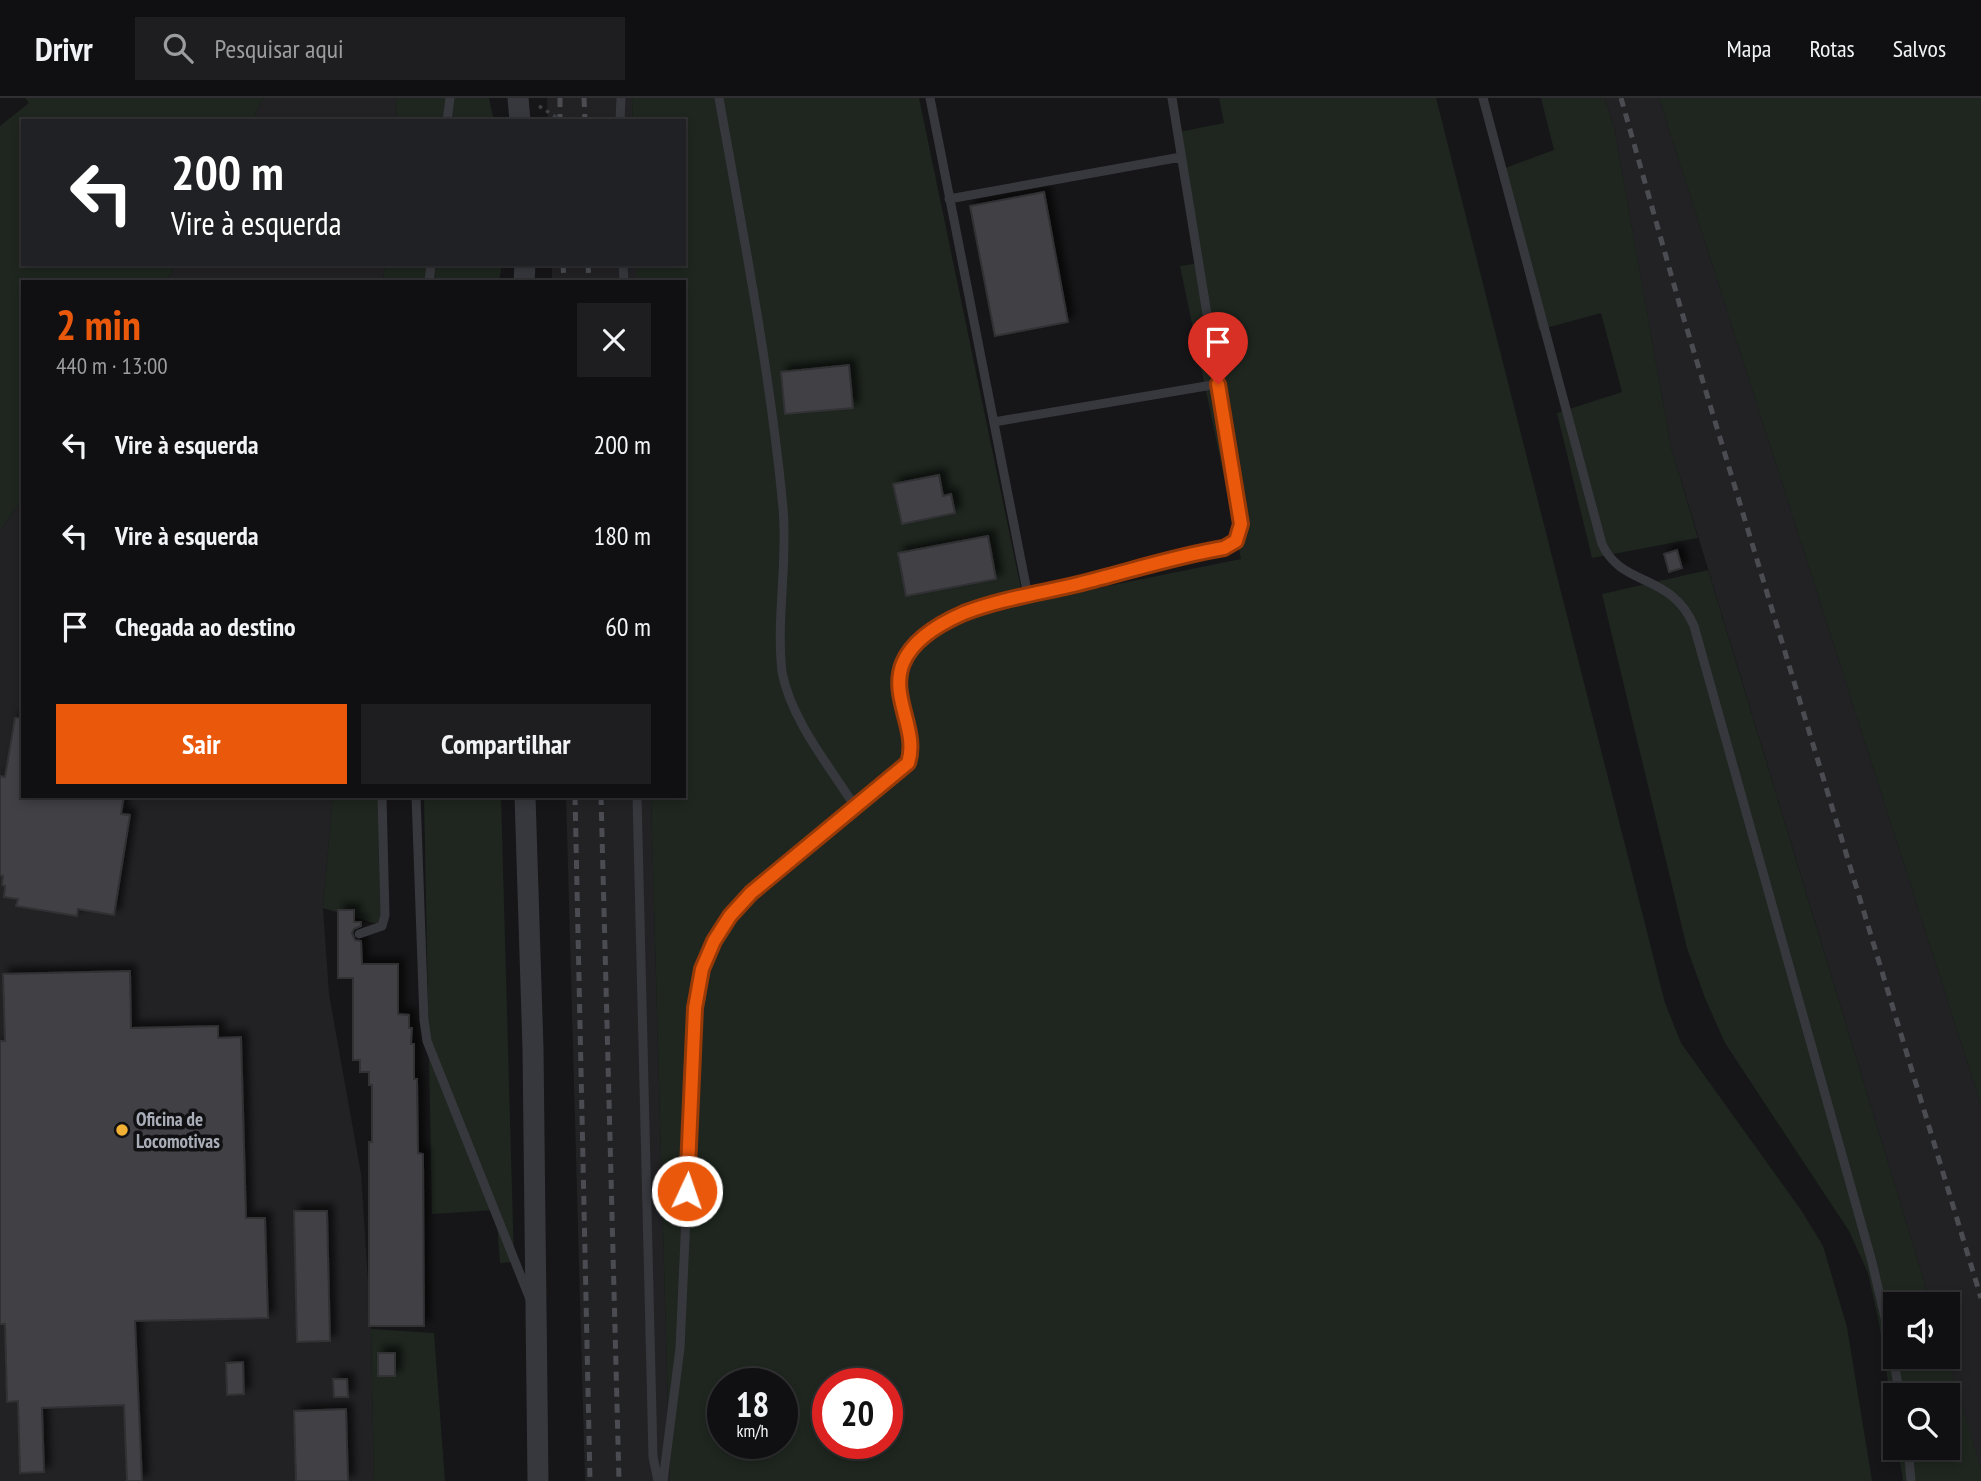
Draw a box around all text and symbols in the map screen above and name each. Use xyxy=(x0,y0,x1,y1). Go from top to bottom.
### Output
search box xyxy=(135,17,625,80)
text: Drivr xyxy=(35,27,93,70)
icon: search xyxy=(159,29,197,67)
text: Pesquisar aqui xyxy=(215,32,344,65)
text: Mapa xyxy=(1727,33,1771,64)
text: Rotas xyxy=(1809,33,1855,64)
text: Salvos xyxy=(1893,33,1946,64)
text: 200 m xyxy=(171,140,284,204)
icon: left xyxy=(56,147,147,238)
text: Vire à esquerda xyxy=(171,202,342,244)
text: 2 min xyxy=(56,297,141,352)
button: close xyxy=(577,303,651,377)
pin xyxy=(1188,312,1248,384)
icon: arrive xyxy=(1199,323,1237,361)
text: 440 m · 13:00 xyxy=(56,351,168,380)
icon: left xyxy=(56,426,94,464)
text: Vire à esquerda xyxy=(115,428,258,461)
text: 200 m xyxy=(593,428,651,461)
icon: left xyxy=(56,517,94,555)
text: Vire à esquerda xyxy=(115,519,258,552)
text: 180 m xyxy=(593,519,651,552)
icon: arrive xyxy=(56,608,94,646)
text: Chegada ao destino xyxy=(115,610,296,643)
text: 60 m xyxy=(605,610,651,643)
button: Sair xyxy=(56,704,347,784)
button: Compartilhar xyxy=(361,704,651,784)
place label: Oficina de Locomotivas xyxy=(136,1107,220,1153)
marker: Oficina de Locomotivas xyxy=(114,1122,130,1138)
position arrow xyxy=(650,1154,724,1228)
map controls xyxy=(1883,1292,1960,1460)
button: sound xyxy=(1883,1292,1960,1369)
speed limit sign: 20 xyxy=(812,1368,903,1459)
text: 18 xyxy=(736,1381,769,1427)
button: search xyxy=(1883,1383,1960,1460)
text: km/h xyxy=(737,1419,768,1442)

